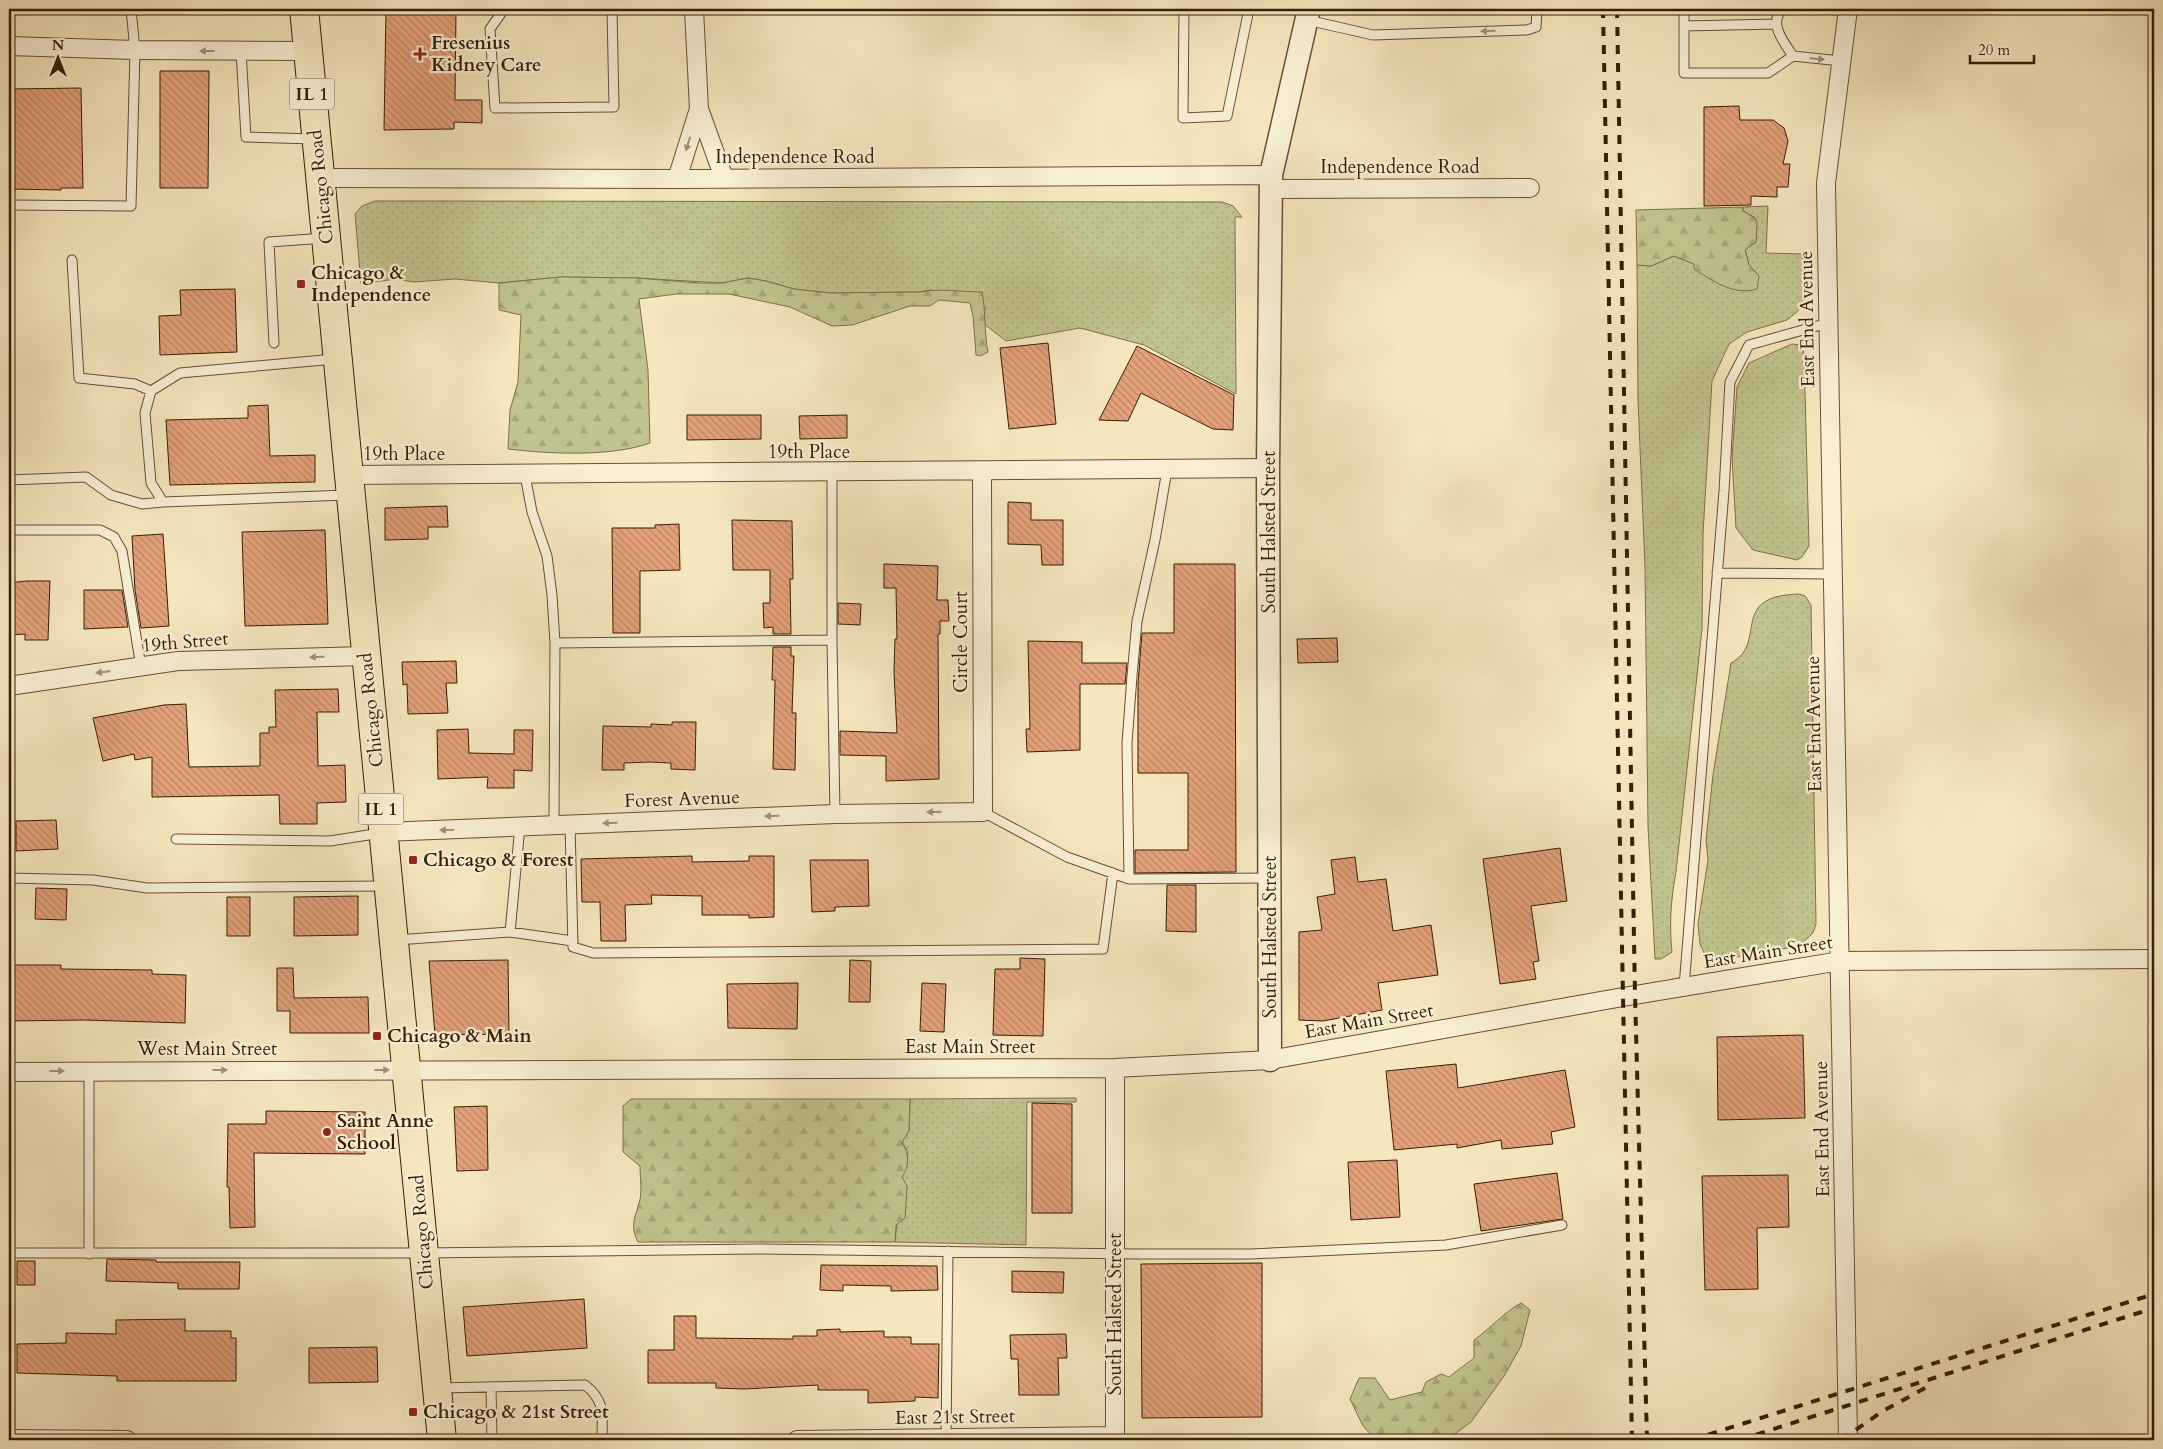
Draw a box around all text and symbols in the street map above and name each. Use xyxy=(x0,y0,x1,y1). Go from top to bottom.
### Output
one-way arrow xyxy=(1479,27,1495,35)
place label: Fresenius Kidney Care xyxy=(431,30,541,78)
north arrow xyxy=(32,32,82,82)
scale bar xyxy=(1970,32,2034,64)
text: N xyxy=(52,36,64,55)
text: 20 m xyxy=(1978,40,2010,60)
one-way arrow xyxy=(199,47,215,55)
marker: Fresenius Kidney Care xyxy=(413,47,427,61)
one-way arrow xyxy=(1810,55,1826,63)
road number: IL 1 xyxy=(290,78,334,110)
street label: Chicago Road xyxy=(302,128,340,246)
one-way arrow xyxy=(684,137,692,152)
street label: Independence Road xyxy=(715,144,875,170)
street label: Independence Road xyxy=(1320,154,1480,180)
street label: East End Avenue xyxy=(1793,250,1821,388)
place label: Chicago & Independence xyxy=(311,260,431,308)
marker: Chicago & Independence xyxy=(295,278,307,290)
street label: 19th Place xyxy=(768,439,850,465)
street label: 19th Place xyxy=(363,441,445,467)
street label: South Halsted Street xyxy=(1256,451,1282,613)
street label: Circle Court xyxy=(948,591,974,693)
street label: 19th Street xyxy=(141,625,229,659)
street label: Chicago Road xyxy=(352,651,390,769)
one-way arrow xyxy=(309,653,325,661)
street label: East End Avenue xyxy=(1800,655,1828,793)
one-way arrow xyxy=(95,669,111,677)
street label: Forest Avenue xyxy=(624,784,740,814)
road number: IL 1 xyxy=(358,794,404,824)
one-way arrow xyxy=(926,809,942,817)
one-way arrow xyxy=(764,813,780,821)
one-way arrow xyxy=(601,819,617,827)
one-way arrow xyxy=(439,826,455,834)
place label: Chicago & Forest xyxy=(423,847,574,873)
marker: Chicago & Forest xyxy=(407,854,419,866)
street label: South Halsted Street xyxy=(1257,856,1283,1018)
street label: East Main Street xyxy=(1702,929,1834,975)
street label: East Main Street xyxy=(1302,997,1436,1045)
place label: Chicago & Main xyxy=(387,1023,533,1049)
marker: Chicago & Main xyxy=(371,1030,383,1042)
street label: East Main Street xyxy=(905,1034,1035,1060)
street label: West Main Street xyxy=(136,1036,277,1062)
street label: East End Avenue xyxy=(1808,1060,1836,1198)
one-way arrow xyxy=(212,1066,228,1074)
one-way arrow xyxy=(375,1066,391,1074)
one-way arrow xyxy=(50,1067,66,1075)
place label: Saint Anne School xyxy=(337,1108,434,1156)
marker: Saint Anne School xyxy=(321,1126,333,1138)
street label: Chicago Road xyxy=(404,1174,440,1290)
street label: South Halsted Street xyxy=(1102,1233,1128,1395)
place label: Chicago & 21st Street xyxy=(423,1399,609,1425)
street label: East 21st Street xyxy=(895,1403,1015,1431)
marker: Chicago & 21st Street xyxy=(407,1406,419,1418)

